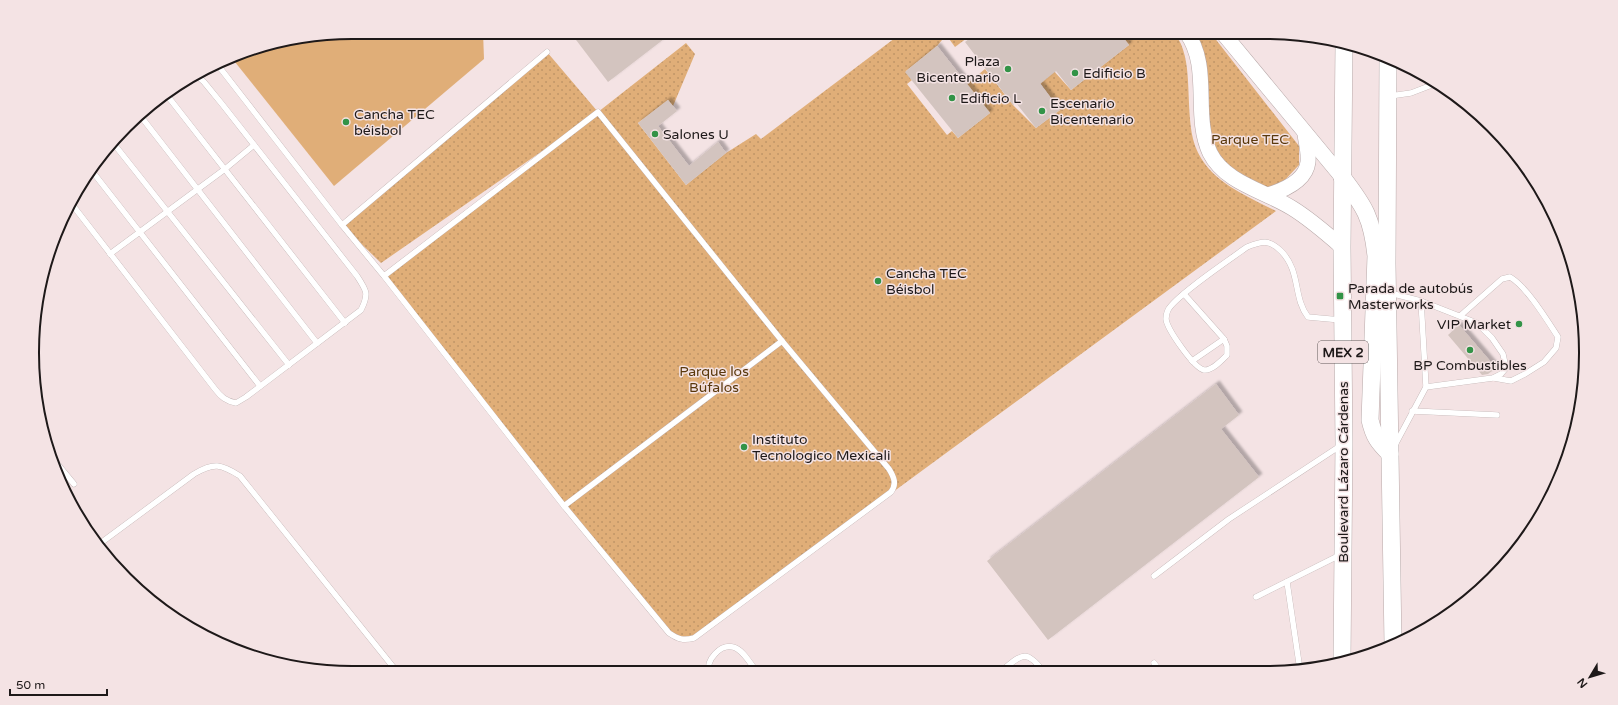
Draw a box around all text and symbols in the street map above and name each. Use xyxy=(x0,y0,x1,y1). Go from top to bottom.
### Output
place label: Plaza Bicentenario xyxy=(916,53,1000,86)
marker: Plaza Bicentenario xyxy=(1003,64,1013,74)
place label: Edificio B xyxy=(1083,65,1146,82)
marker: Edificio B xyxy=(1070,68,1080,78)
place label: Edificio L xyxy=(960,90,1021,107)
marker: Edificio L xyxy=(947,93,957,103)
place label: Escenario Bicentenario xyxy=(1050,95,1134,128)
place label: Cancha TEC béisbol xyxy=(354,106,435,139)
marker: Escenario Bicentenario xyxy=(1037,106,1047,116)
marker: Cancha TEC béisbol xyxy=(341,117,351,127)
place label: Salones U xyxy=(663,126,729,143)
marker: Salones U xyxy=(650,129,660,139)
park label: Parque TEC xyxy=(1211,131,1289,148)
place label: Cancha TEC Béisbol xyxy=(886,265,967,298)
marker: Cancha TEC Béisbol xyxy=(873,276,883,286)
place label: Parada de autobús Masterworks xyxy=(1348,280,1473,313)
marker: Parada de autobús Masterworks xyxy=(1335,291,1345,301)
place label: VIP Market xyxy=(1437,316,1512,333)
marker: VIP Market xyxy=(1514,319,1524,329)
road number: MEX 2 xyxy=(1318,341,1368,363)
marker: BP Combustibles xyxy=(1465,345,1475,355)
place label: BP Combustibles xyxy=(1413,357,1527,374)
park label: Parque los Búfalos xyxy=(679,363,749,396)
street label: Boulevard Lázaro Cárdenas xyxy=(1335,381,1352,563)
place label: Instituto Tecnologico Mexicali xyxy=(752,431,890,464)
marker: Instituto Tecnologico Mexicali xyxy=(739,442,749,452)
north arrow xyxy=(1570,657,1610,697)
scale bar xyxy=(10,671,107,697)
text: N xyxy=(1575,675,1590,690)
text: 50 m xyxy=(16,678,45,692)

